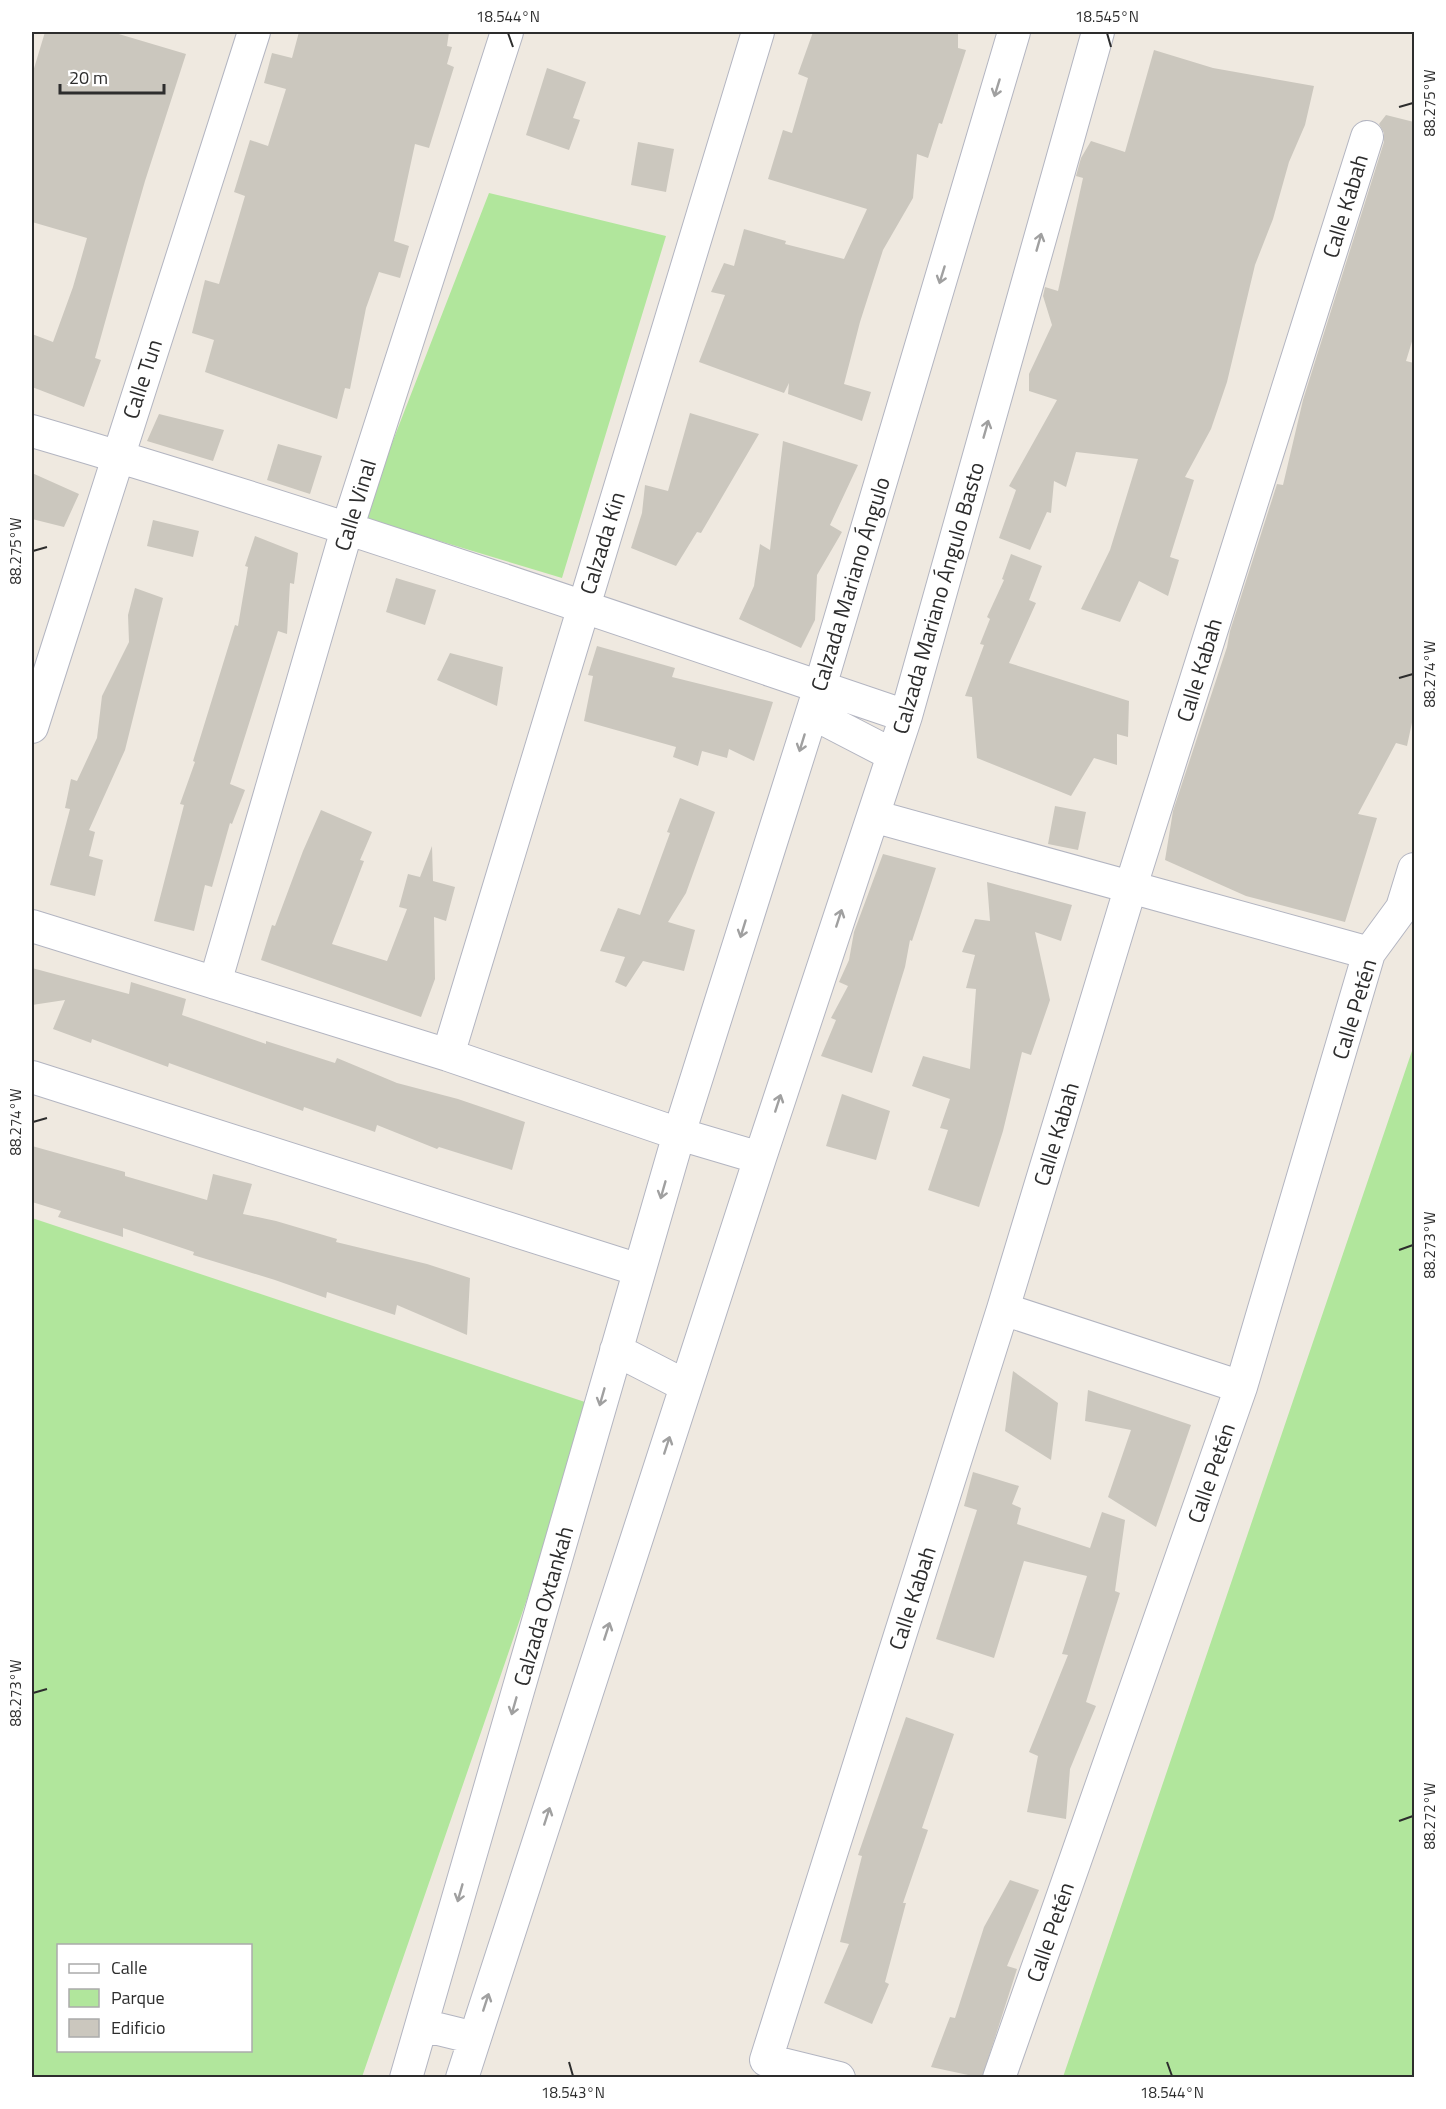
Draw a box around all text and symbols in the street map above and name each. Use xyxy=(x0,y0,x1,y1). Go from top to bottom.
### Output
text: 18.544°N xyxy=(476,5,540,28)
text: 18.545°N xyxy=(1075,5,1139,28)
scale bar xyxy=(60,57,164,95)
text: 20 m xyxy=(69,64,108,91)
text: 88.275°W xyxy=(1418,70,1441,136)
one-way arrow xyxy=(991,78,1002,97)
street label: Calle Kabah xyxy=(1313,150,1377,262)
one-way arrow xyxy=(1034,233,1045,252)
one-way arrow xyxy=(936,265,947,284)
street label: Calle Tun xyxy=(113,335,171,423)
one-way arrow xyxy=(981,420,993,439)
street label: Calle Vinal xyxy=(325,455,385,555)
street label: Calzada Mariano Ángulo Basto xyxy=(883,458,993,738)
street label: Calzada Mariano Ángulo xyxy=(801,473,899,695)
street label: Calzada Kin xyxy=(570,487,634,599)
text: 88.275°W xyxy=(4,518,27,584)
street label: Calle Kabah xyxy=(1167,614,1231,726)
text: 88.274°W xyxy=(1418,641,1441,707)
one-way arrow xyxy=(796,733,807,752)
one-way arrow xyxy=(835,909,846,928)
one-way arrow xyxy=(737,919,748,938)
street label: Calle Petén xyxy=(1323,954,1385,1064)
street label: Calle Kabah xyxy=(1024,1078,1088,1190)
text: 88.274°W xyxy=(4,1089,27,1155)
one-way arrow xyxy=(774,1094,785,1113)
one-way arrow xyxy=(656,1180,668,1199)
text: 88.273°W xyxy=(1418,1212,1441,1278)
one-way arrow xyxy=(596,1388,607,1407)
street label: Calle Petén xyxy=(1178,1418,1244,1528)
one-way arrow xyxy=(662,1436,673,1455)
street label: Calzada Oxtankah xyxy=(504,1522,582,1690)
street label: Calle Kabah xyxy=(879,1542,945,1654)
one-way arrow xyxy=(602,1622,613,1641)
text: 88.273°W xyxy=(4,1660,27,1726)
one-way arrow xyxy=(508,1696,519,1715)
text: 88.272°W xyxy=(1418,1783,1441,1849)
one-way arrow xyxy=(542,1807,553,1826)
street label: Calle Petén xyxy=(1017,1877,1083,1987)
one-way arrow xyxy=(454,1884,465,1903)
legend xyxy=(57,1944,252,2052)
text: Calle xyxy=(111,1954,147,1981)
text: Parque xyxy=(111,1984,165,2011)
one-way arrow xyxy=(482,1993,493,2012)
text: Edificio xyxy=(111,2014,165,2041)
text: 18.543°N xyxy=(541,2081,605,2104)
text: 18.544°N xyxy=(1140,2081,1204,2104)

